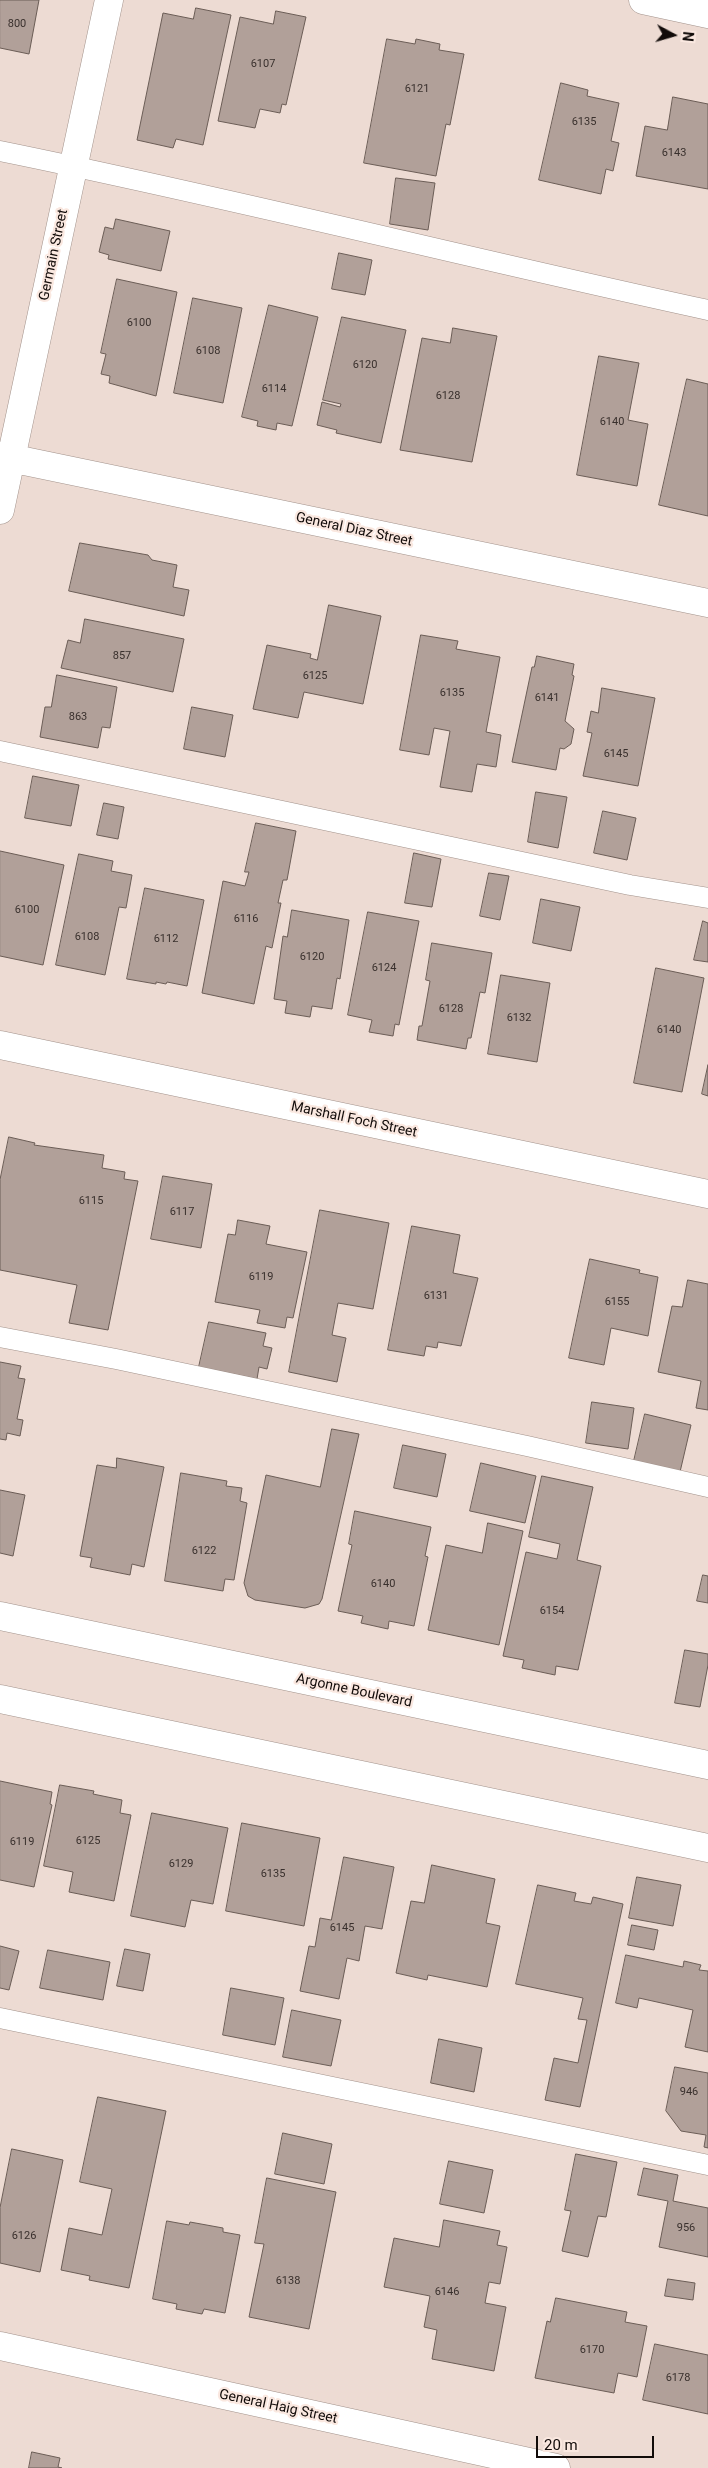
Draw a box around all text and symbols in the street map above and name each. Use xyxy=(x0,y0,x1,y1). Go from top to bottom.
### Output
north arrow xyxy=(648,10,698,60)
house number: 800 xyxy=(8,17,26,31)
text: N xyxy=(679,31,696,42)
house number: 6107 xyxy=(251,57,275,71)
house number: 6121 xyxy=(405,82,429,96)
house number: 6135 xyxy=(572,115,596,129)
house number: 6143 xyxy=(662,146,686,160)
street label: Germain Street xyxy=(36,208,72,302)
house number: 6100 xyxy=(127,316,151,330)
house number: 6108 xyxy=(196,344,220,358)
house number: 6120 xyxy=(353,358,377,372)
house number: 6114 xyxy=(262,382,286,396)
house number: 6128 xyxy=(436,389,460,403)
house number: 6140 xyxy=(600,415,624,429)
street label: General Diaz Street xyxy=(294,509,414,551)
house number: 857 xyxy=(113,649,131,663)
house number: 6125 xyxy=(303,669,327,683)
house number: 6135 xyxy=(440,686,464,700)
house number: 6141 xyxy=(535,691,559,705)
house number: 863 xyxy=(69,710,87,724)
house number: 6145 xyxy=(604,747,628,761)
house number: 6100 xyxy=(15,903,39,917)
house number: 6116 xyxy=(234,912,258,926)
house number: 6108 xyxy=(75,930,99,944)
house number: 6112 xyxy=(154,932,178,946)
house number: 6120 xyxy=(300,950,324,964)
house number: 6124 xyxy=(372,961,396,975)
house number: 6128 xyxy=(439,1002,463,1016)
house number: 6132 xyxy=(507,1011,531,1025)
house number: 6140 xyxy=(657,1023,681,1037)
street label: Marshall Foch Street xyxy=(289,1098,419,1142)
house number: 6115 xyxy=(79,1194,103,1208)
house number: 6117 xyxy=(170,1205,194,1219)
house number: 6119 xyxy=(249,1270,273,1284)
house number: 6131 xyxy=(424,1289,448,1303)
house number: 6155 xyxy=(605,1295,629,1309)
house number: 6122 xyxy=(192,1544,216,1558)
house number: 6140 xyxy=(371,1577,395,1591)
house number: 6154 xyxy=(540,1604,564,1618)
street label: Argonne Boulevard xyxy=(295,1671,413,1711)
house number: 6125 xyxy=(76,1834,100,1848)
house number: 6119 xyxy=(10,1835,34,1849)
house number: 6129 xyxy=(169,1857,193,1871)
house number: 6135 xyxy=(261,1867,285,1881)
house number: 6145 xyxy=(330,1921,354,1935)
house number: 946 xyxy=(680,2085,698,2099)
house number: 956 xyxy=(677,2221,695,2235)
house number: 6126 xyxy=(12,2229,36,2243)
house number: 6138 xyxy=(276,2274,300,2288)
house number: 6146 xyxy=(435,2285,459,2299)
house number: 6170 xyxy=(580,2343,604,2357)
house number: 6178 xyxy=(666,2371,690,2385)
street label: General Haig Street xyxy=(217,2386,339,2428)
scale bar xyxy=(538,2426,656,2458)
text: 20 m xyxy=(544,2436,578,2454)

